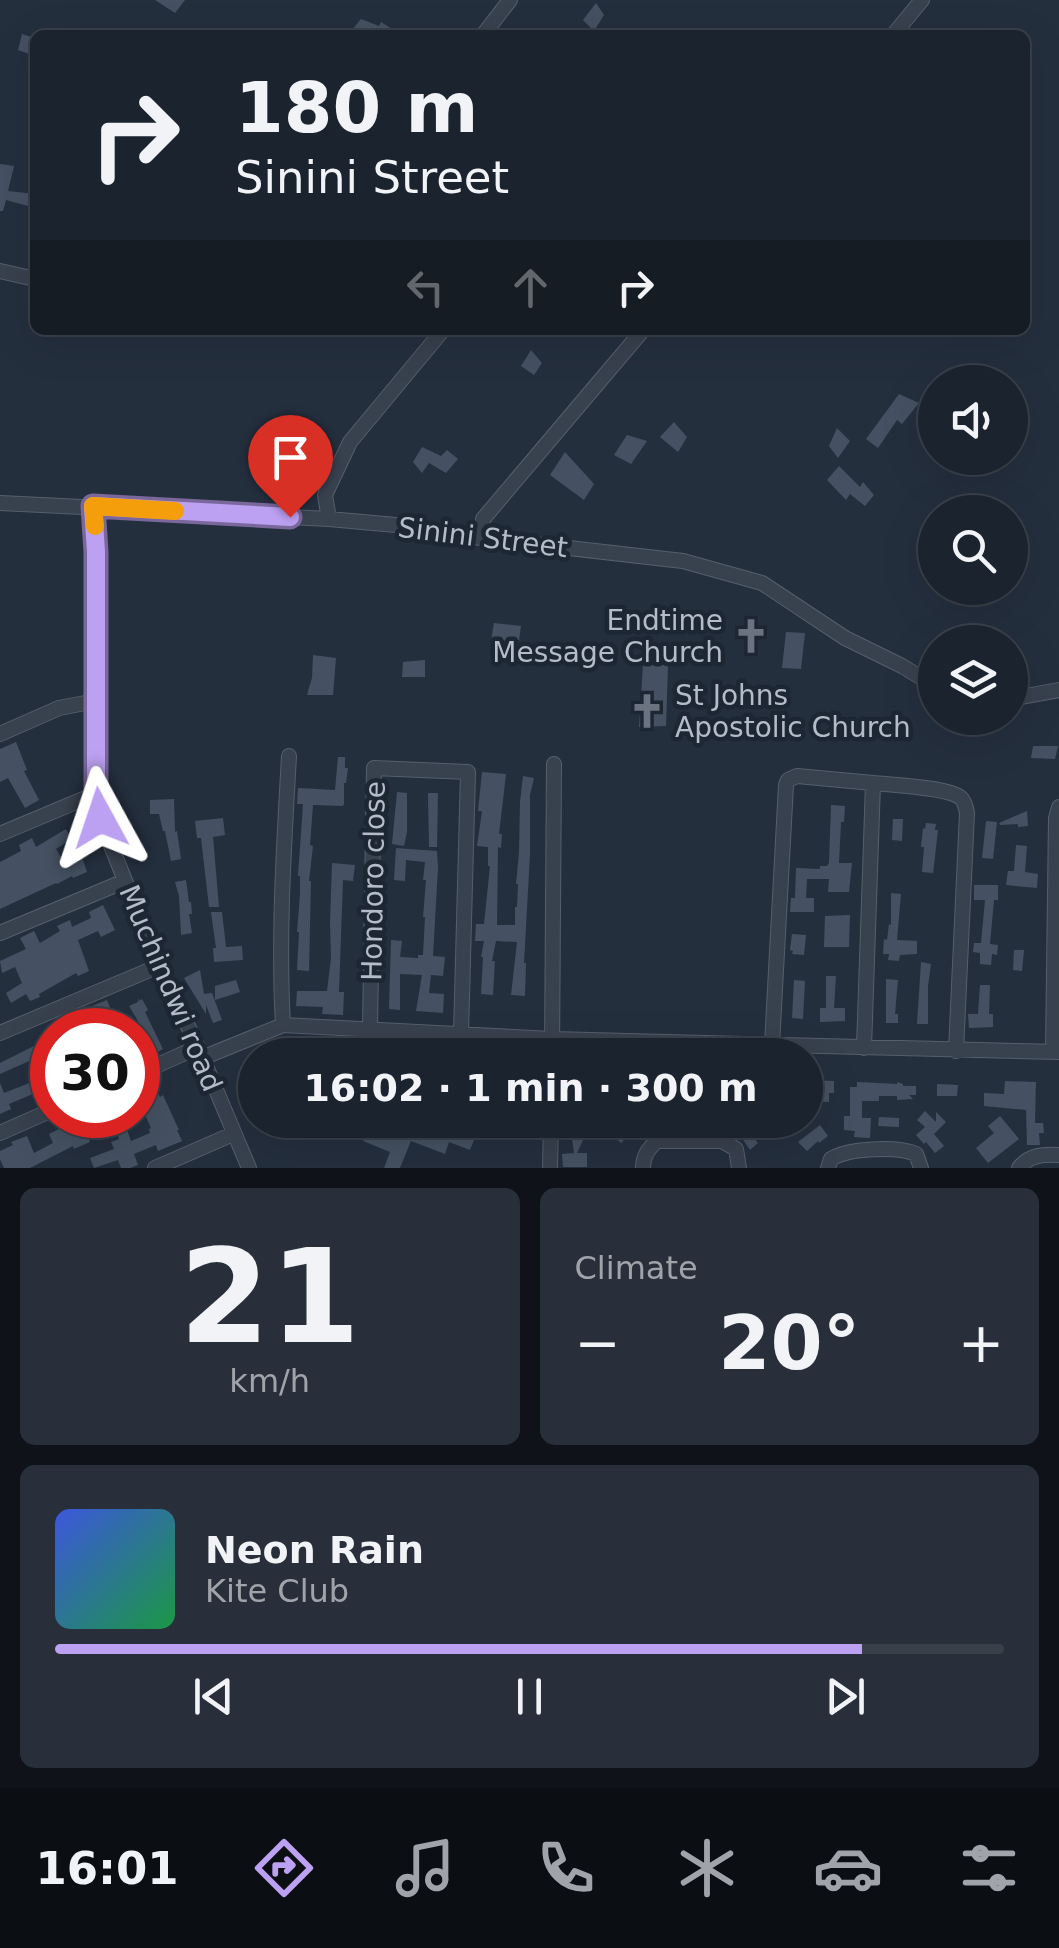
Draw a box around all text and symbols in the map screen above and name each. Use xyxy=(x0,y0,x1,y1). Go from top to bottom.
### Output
text: 180 m xyxy=(235,67,478,149)
icon: right xyxy=(70,70,200,200)
text: Sinini Street xyxy=(235,151,509,204)
icon: left xyxy=(398,260,453,315)
icon: ahead xyxy=(503,260,558,315)
icon: right xyxy=(608,260,663,315)
map controls xyxy=(918,365,1028,735)
button: sound xyxy=(918,365,1028,475)
pin xyxy=(248,415,333,518)
icon: arrive xyxy=(263,430,318,485)
button: search xyxy=(918,495,1028,605)
street label: Sinini Street xyxy=(396,511,570,564)
place label: Endtime Message Church xyxy=(492,604,723,669)
church icon: Endtime Message Church xyxy=(732,617,770,655)
button: layers xyxy=(918,625,1028,735)
place label: St Johns Apostolic Church xyxy=(675,679,911,744)
church icon: St Johns Apostolic Church xyxy=(628,692,666,730)
position arrow xyxy=(48,766,152,870)
street label: Hondoro close xyxy=(355,781,392,981)
street label: Muchindwi road xyxy=(112,880,229,1096)
speed limit sign: 30 xyxy=(30,1008,160,1138)
text: 16:02 · 1 min · 300 m xyxy=(303,1066,758,1110)
text: 21 xyxy=(179,1221,360,1373)
text: Climate xyxy=(575,1249,698,1287)
text: 20° xyxy=(718,1299,860,1387)
text: − xyxy=(575,1311,621,1375)
text: + xyxy=(958,1311,1004,1375)
text: km/h xyxy=(229,1362,310,1400)
text: Neon Rain xyxy=(205,1528,424,1572)
text: Kite Club xyxy=(205,1572,349,1610)
icon: previous xyxy=(186,1669,241,1724)
icon: pause xyxy=(502,1669,557,1724)
icon: next xyxy=(818,1669,873,1724)
icon: directions xyxy=(249,1833,319,1903)
icon: music xyxy=(390,1833,460,1903)
icon: phone xyxy=(531,1833,601,1903)
icon: climate xyxy=(672,1833,742,1903)
icon: car xyxy=(813,1833,883,1903)
icon: filters xyxy=(954,1833,1024,1903)
text: 16:01 xyxy=(35,1842,179,1895)

